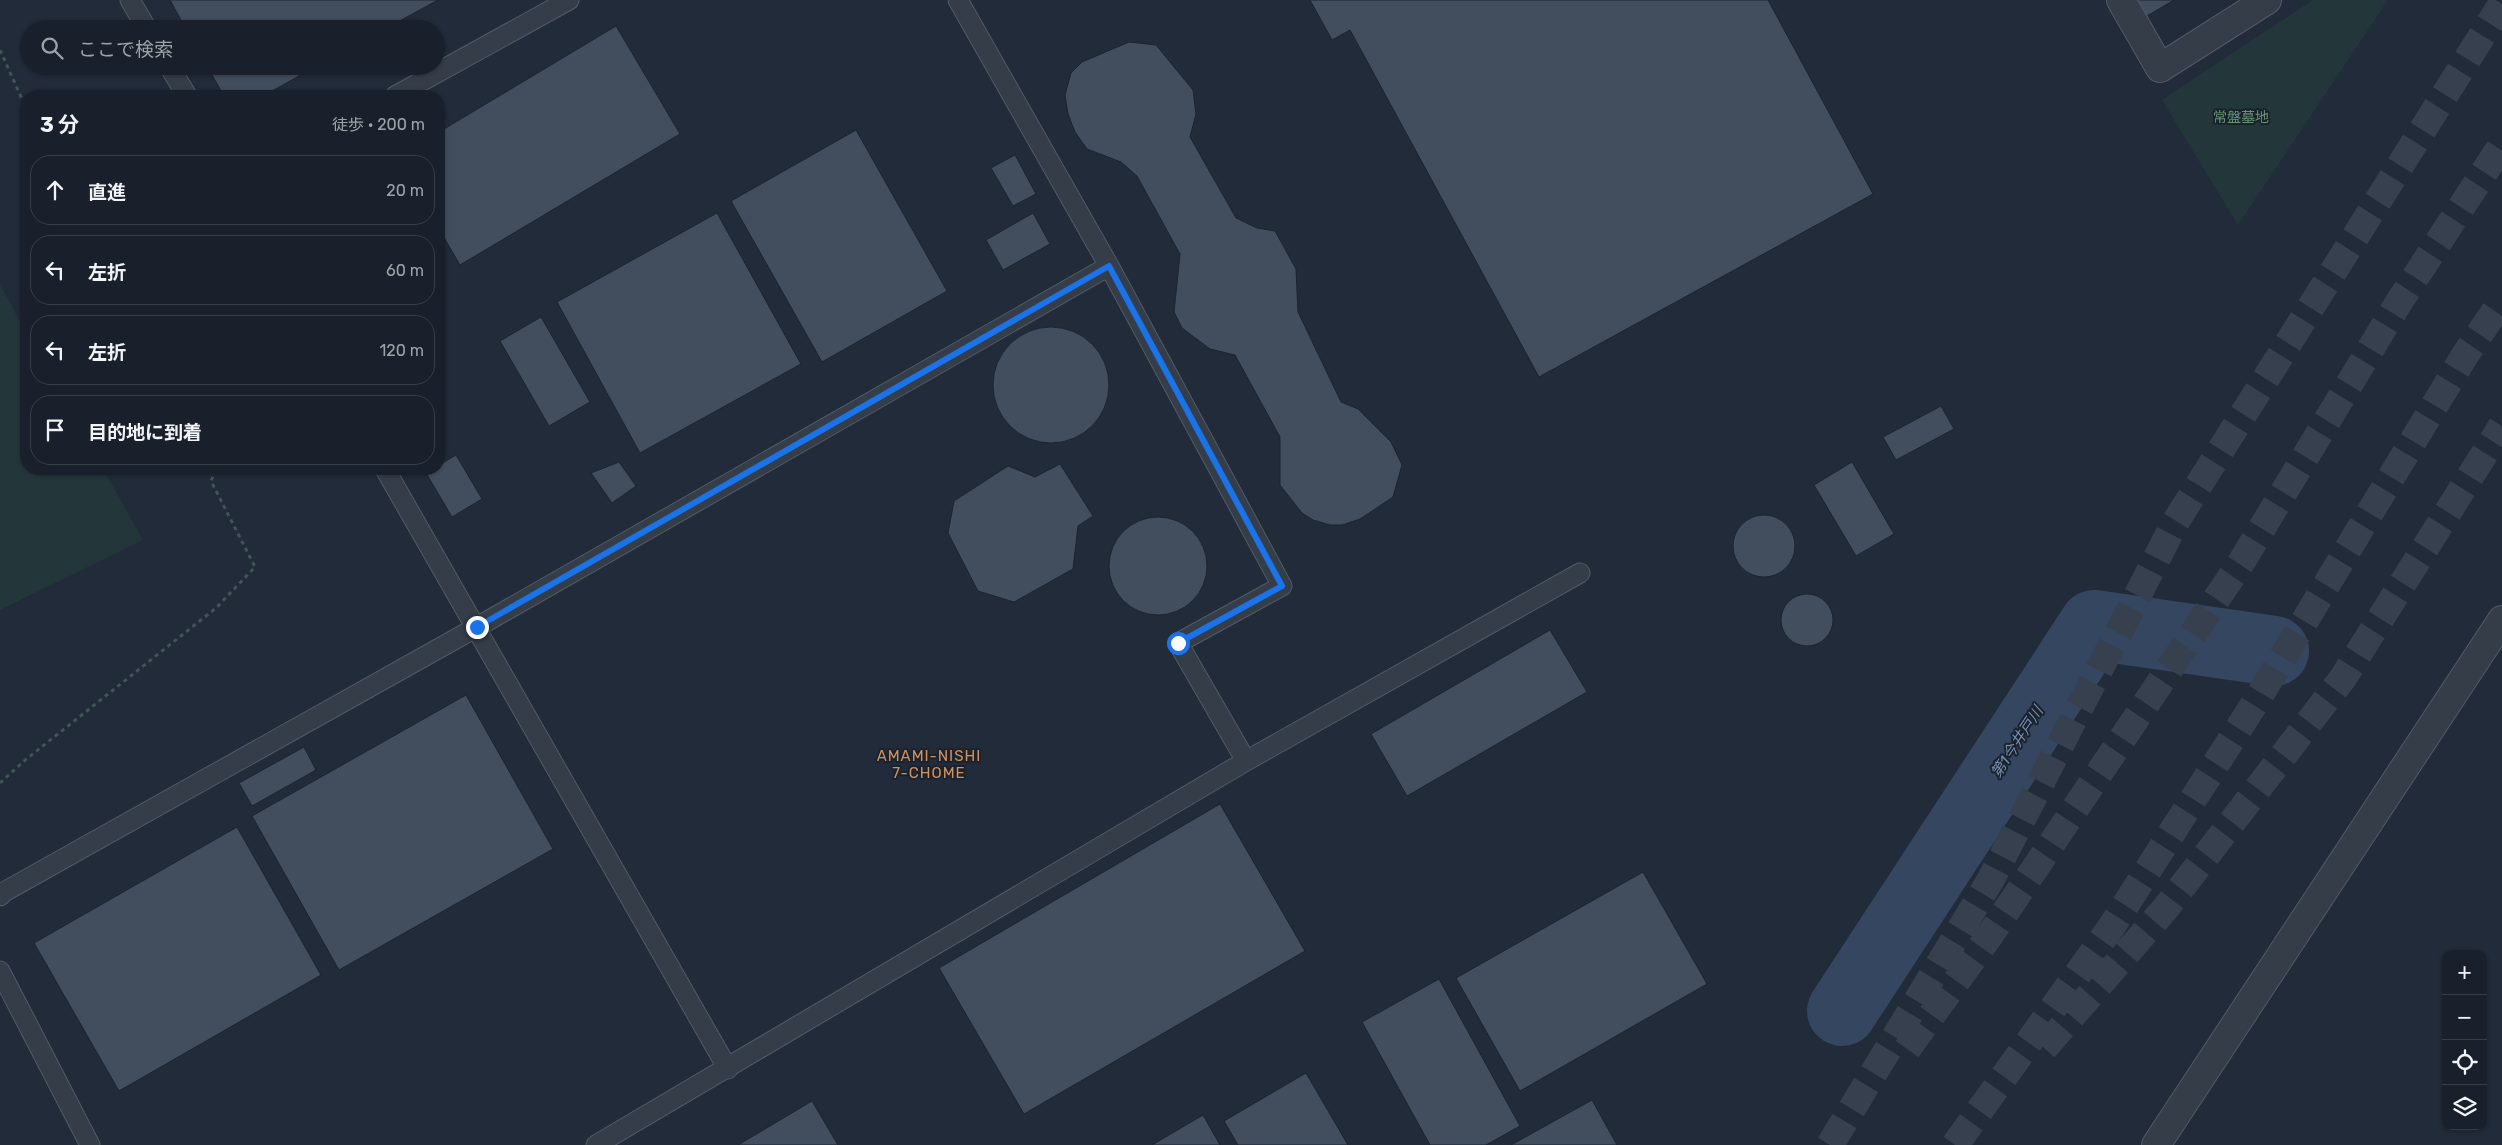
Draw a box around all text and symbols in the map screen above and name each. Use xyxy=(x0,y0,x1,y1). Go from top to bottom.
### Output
search box xyxy=(20,20,445,75)
icon: search xyxy=(38,34,66,62)
text: ここで検索 xyxy=(78,38,173,61)
park label: 常盤墓地 xyxy=(2213,109,2269,126)
text: 3 分 xyxy=(40,112,79,137)
text: 徒歩 · 200 m xyxy=(332,115,425,134)
icon: ahead xyxy=(41,176,69,204)
text: 直進 xyxy=(88,181,126,204)
text: 20 m xyxy=(386,181,424,200)
icon: left xyxy=(41,256,69,284)
text: 左折 xyxy=(88,261,126,284)
text: 60 m xyxy=(386,261,424,280)
icon: left xyxy=(41,336,69,364)
text: 左折 xyxy=(88,341,126,364)
text: 120 m xyxy=(379,341,424,360)
icon: arrive xyxy=(41,416,69,444)
text: 目的地に到着 xyxy=(88,421,202,444)
route end xyxy=(466,616,489,639)
route start xyxy=(1167,632,1190,655)
water label: 第1今井戸川 xyxy=(1987,701,2048,781)
district label: AMAMI-NISHI 7-CHOME xyxy=(877,747,981,782)
map controls xyxy=(2442,950,2487,1130)
button: + xyxy=(2442,950,2487,995)
button: − xyxy=(2442,995,2487,1040)
button: locate xyxy=(2442,1040,2487,1085)
button: layers xyxy=(2442,1085,2487,1130)

